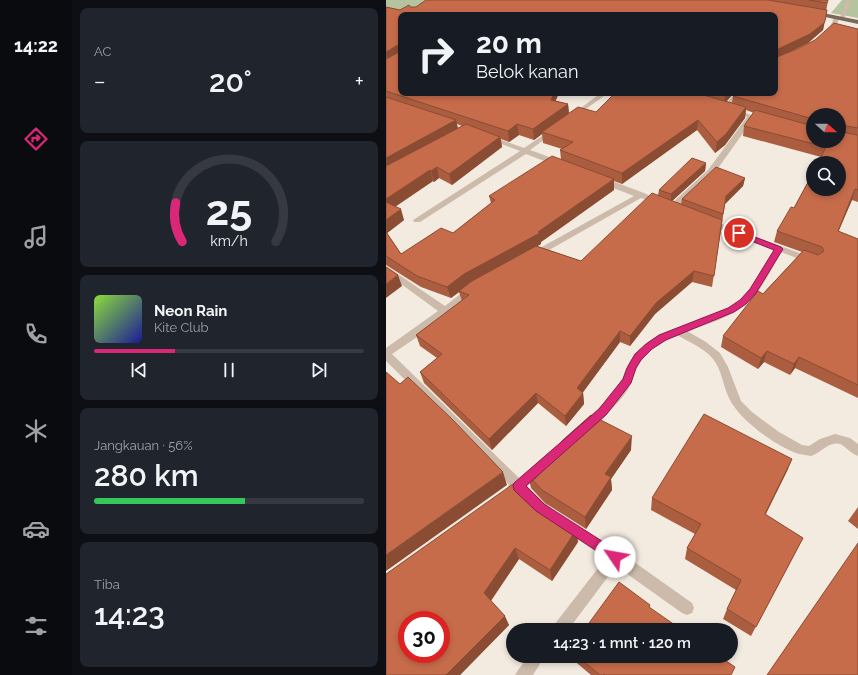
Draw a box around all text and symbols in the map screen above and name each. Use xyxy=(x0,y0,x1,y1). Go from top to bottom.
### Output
text: 20 m xyxy=(476,27,542,60)
icon: right xyxy=(410,28,462,80)
text: 14:22 xyxy=(14,35,58,56)
text: AC xyxy=(94,44,111,59)
text: Belok kanan xyxy=(476,61,578,82)
text: 20° xyxy=(209,64,252,99)
text: − xyxy=(94,68,106,94)
text: + xyxy=(355,68,364,94)
north arrow xyxy=(806,108,846,148)
map controls xyxy=(806,108,846,196)
icon: directions xyxy=(22,125,50,153)
button: search xyxy=(806,156,846,196)
text: 25 xyxy=(206,186,252,235)
pin xyxy=(722,216,756,250)
icon: arrive xyxy=(728,222,750,244)
icon: music xyxy=(22,223,50,251)
text: km/h xyxy=(210,233,248,249)
text: Neon Rain xyxy=(154,302,227,320)
icon: phone xyxy=(22,320,50,348)
text: Kite Club xyxy=(154,320,209,335)
icon: previous xyxy=(128,359,150,381)
icon: pause xyxy=(218,359,240,381)
icon: next xyxy=(308,359,330,381)
icon: climate xyxy=(22,417,50,445)
text: Jangkauan · 56% xyxy=(94,438,192,453)
text: 280 km xyxy=(94,458,199,493)
icon: car xyxy=(22,515,50,543)
position arrow xyxy=(594,536,636,578)
text: Tiba xyxy=(94,577,120,592)
text: 14:23 xyxy=(94,597,165,632)
speed limit sign: 30 xyxy=(398,611,450,663)
icon: filters xyxy=(22,612,50,640)
text: 14:23 · 1 mnt · 120 m xyxy=(553,634,691,652)

